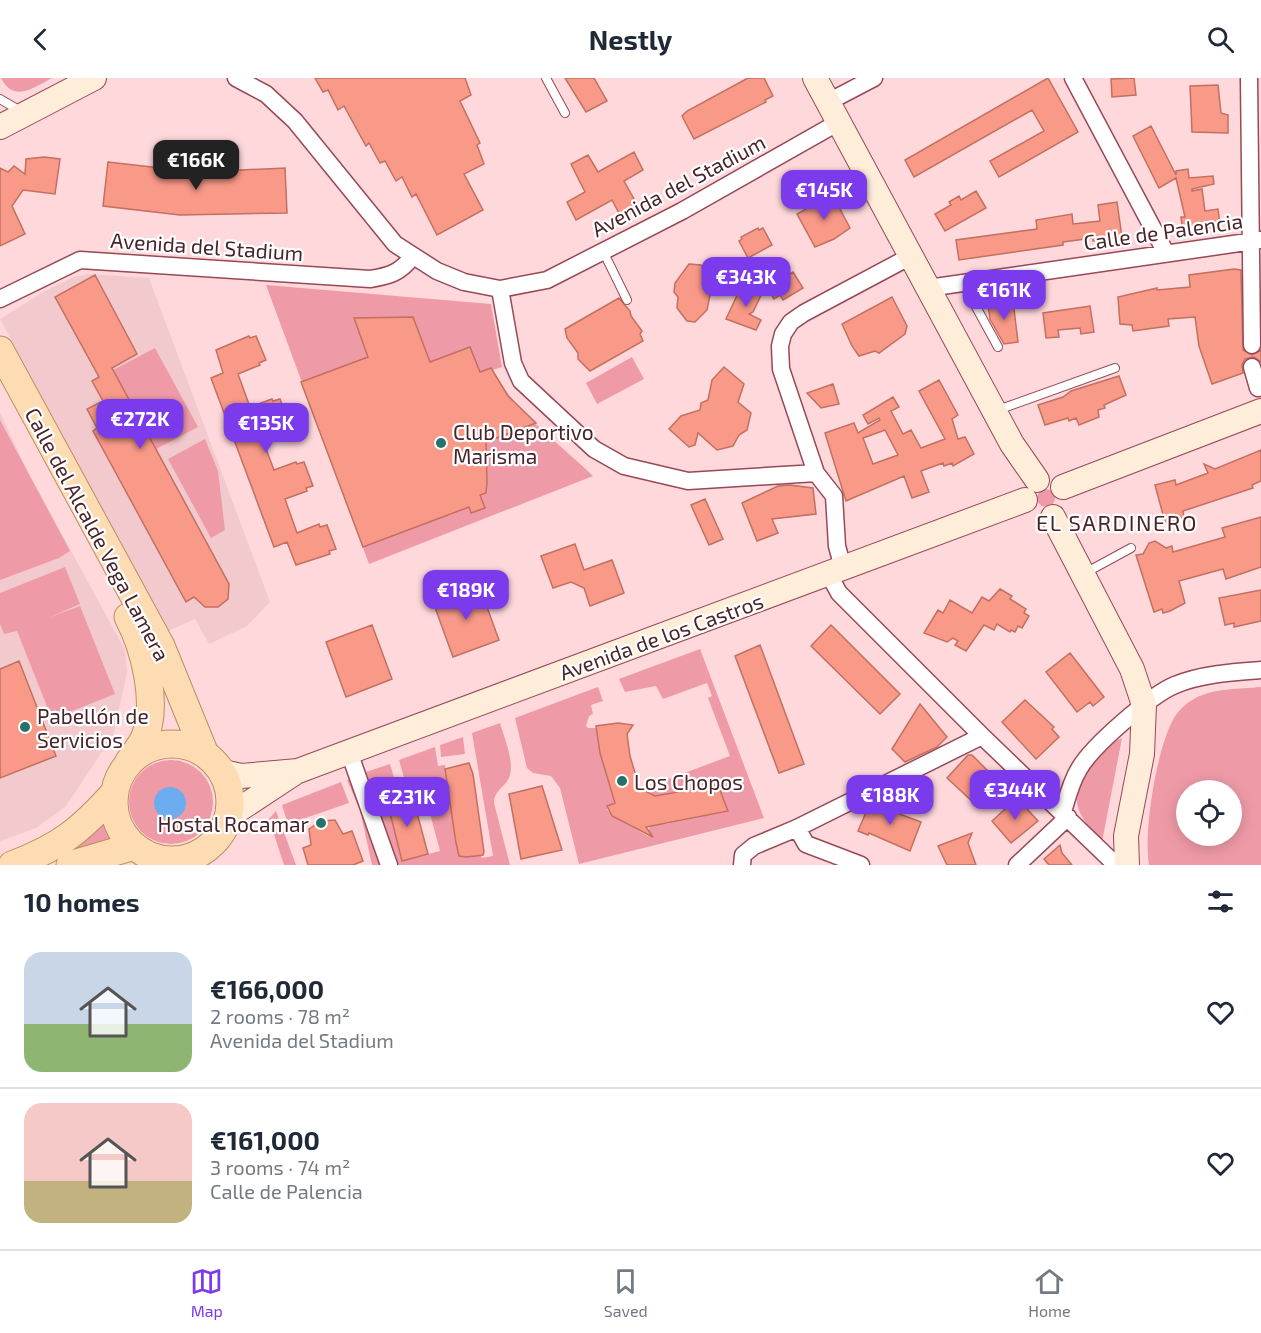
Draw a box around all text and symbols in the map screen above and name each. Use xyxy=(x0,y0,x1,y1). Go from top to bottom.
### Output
icon: back xyxy=(24,23,57,56)
text: Nestly xyxy=(589,23,672,55)
icon: search xyxy=(1204,23,1237,56)
street label: Avenida del Stadium xyxy=(587,129,769,241)
pin: €166K xyxy=(154,140,238,191)
text: €166K xyxy=(167,147,225,171)
pin: €145K xyxy=(782,170,866,221)
text: €145K xyxy=(795,177,853,201)
street label: Calle de Palencia xyxy=(1082,207,1244,255)
street label: Avenida del Stadium xyxy=(110,227,304,265)
pin: €343K xyxy=(704,257,788,308)
text: €343K xyxy=(716,264,776,288)
pin: €161K xyxy=(962,270,1046,321)
text: €161K xyxy=(977,277,1031,301)
pin: €272K xyxy=(98,399,182,450)
street label: Calle del Alcalde Vega Lamera xyxy=(21,403,175,665)
pin: €135K xyxy=(224,403,308,454)
text: €272K xyxy=(110,406,170,430)
text: €135K xyxy=(238,410,294,434)
place label: Club Deportivo Marisma xyxy=(453,419,594,468)
marker: Club Deportivo Marisma xyxy=(434,436,448,450)
district label: EL SARDINERO xyxy=(1036,509,1198,535)
pin: €189K xyxy=(424,570,508,621)
text: €189K xyxy=(437,577,495,601)
street label: Avenida de los Castros xyxy=(556,587,766,685)
place label: Pabellón de Servicios xyxy=(37,703,149,752)
marker: Pabellón de Servicios xyxy=(18,720,32,734)
place label: Los Chopos xyxy=(634,769,743,794)
pin: €344K xyxy=(973,770,1057,821)
marker: Los Chopos xyxy=(615,774,629,788)
pin: €188K xyxy=(848,775,932,826)
pin: €231K xyxy=(365,777,449,828)
text: €344K xyxy=(984,777,1046,801)
map controls xyxy=(1176,780,1242,846)
button: locate xyxy=(1176,780,1242,846)
text: €188K xyxy=(860,782,920,806)
text: €231K xyxy=(378,784,436,808)
place label: Hostal Rocamar xyxy=(158,811,310,836)
marker: Hostal Rocamar xyxy=(314,816,328,830)
icon: filters xyxy=(1204,885,1237,918)
text: 10 homes xyxy=(24,886,140,917)
text: €166,000 xyxy=(210,973,324,1004)
icon: home xyxy=(72,976,144,1048)
icon: heart xyxy=(1204,996,1237,1029)
text: 2 rooms · 78 m² xyxy=(210,1004,350,1028)
text: Avenida del Stadium xyxy=(210,1028,394,1052)
text: €161,000 xyxy=(210,1124,320,1155)
icon: home xyxy=(72,1127,144,1199)
icon: heart xyxy=(1204,1147,1237,1180)
text: 3 rooms · 74 m² xyxy=(210,1155,350,1179)
text: Calle de Palencia xyxy=(210,1179,363,1203)
tab: Map xyxy=(190,1265,223,1320)
tab: Saved xyxy=(604,1265,648,1320)
tab: Home xyxy=(1028,1265,1071,1320)

